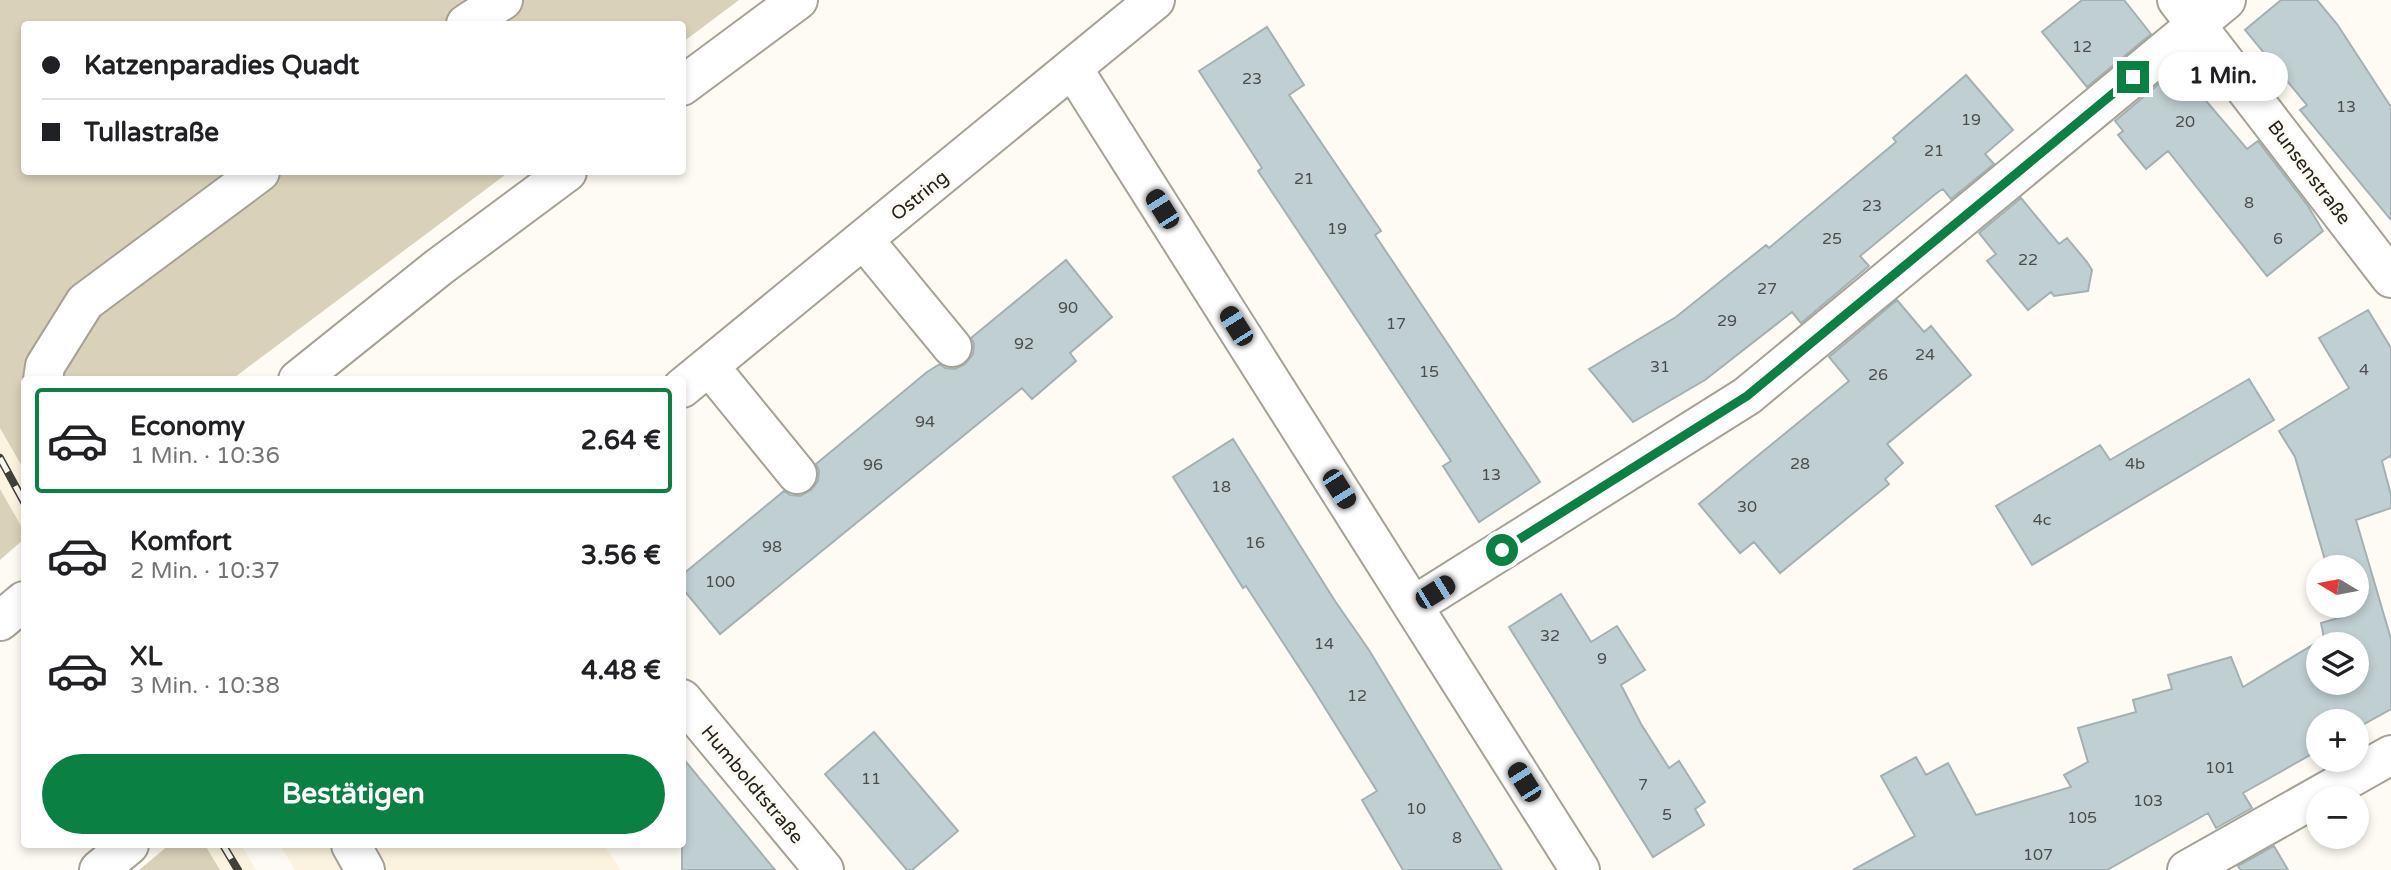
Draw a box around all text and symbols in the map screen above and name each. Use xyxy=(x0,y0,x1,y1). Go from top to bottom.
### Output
house number: 12 xyxy=(2072,37,2092,57)
text: Katzenparadies Quadt xyxy=(84,50,359,81)
callout: 1 Min. xyxy=(2158,52,2287,102)
route end xyxy=(2117,61,2149,93)
text: 1 Min. xyxy=(2189,62,2257,90)
house number: 23 xyxy=(1242,69,1262,89)
house number: 13 xyxy=(2336,97,2356,117)
house number: 19 xyxy=(1961,110,1981,130)
house number: 20 xyxy=(2175,112,2195,132)
street label: Bunsenstraße xyxy=(2263,116,2355,229)
text: Tullastraße xyxy=(84,117,219,148)
house number: 21 xyxy=(1924,141,1944,161)
street label: Ostring xyxy=(887,166,953,225)
house number: 21 xyxy=(1294,169,1314,189)
car xyxy=(1142,186,1183,232)
house number: 8 xyxy=(2244,193,2254,213)
house number: 23 xyxy=(1862,196,1882,216)
house number: 19 xyxy=(1327,219,1347,239)
house number: 25 xyxy=(1822,229,1842,249)
house number: 6 xyxy=(2273,229,2283,249)
house number: 22 xyxy=(2018,250,2038,270)
house number: 27 xyxy=(1757,279,1777,299)
house number: 90 xyxy=(1058,298,1078,318)
car xyxy=(1216,303,1257,349)
house number: 29 xyxy=(1717,311,1737,331)
house number: 17 xyxy=(1386,314,1406,334)
house number: 92 xyxy=(1014,334,1034,354)
house number: 24 xyxy=(1915,345,1935,365)
house number: 31 xyxy=(1650,357,1670,377)
house number: 4 xyxy=(2359,360,2369,380)
house number: 15 xyxy=(1419,362,1439,382)
house number: 26 xyxy=(1868,365,1888,385)
icon: car xyxy=(46,409,109,472)
text: Economy xyxy=(130,411,245,442)
house number: 94 xyxy=(915,412,935,432)
text: 2.64 € xyxy=(581,425,661,456)
text: 1 Min. · 10:36 xyxy=(130,442,280,470)
house number: 28 xyxy=(1790,454,1810,474)
house number: 4b xyxy=(2125,454,2145,474)
house number: 96 xyxy=(863,455,883,475)
house number: 13 xyxy=(1481,465,1501,485)
car xyxy=(1319,466,1360,512)
house number: 18 xyxy=(1211,477,1231,497)
house number: 30 xyxy=(1737,497,1757,517)
house number: 4c xyxy=(2033,510,2051,530)
icon: car xyxy=(46,524,109,587)
text: Komfort xyxy=(130,526,232,557)
house number: 16 xyxy=(1245,533,1265,553)
route start xyxy=(1486,534,1518,566)
house number: 98 xyxy=(762,537,782,557)
text: 3.56 € xyxy=(581,540,661,571)
north arrow xyxy=(2306,555,2370,618)
map controls xyxy=(2306,555,2369,849)
text: 2 Min. · 10:37 xyxy=(130,557,280,585)
house number: 100 xyxy=(705,572,735,592)
car xyxy=(1412,572,1459,612)
house number: 32 xyxy=(1540,626,1560,646)
button: layers xyxy=(2306,632,2369,695)
house number: 14 xyxy=(1314,634,1334,654)
icon: car xyxy=(46,639,109,702)
text: XL xyxy=(130,641,162,672)
house number: 9 xyxy=(1597,649,1607,669)
text: 4.48 € xyxy=(581,655,661,686)
text: 3 Min. · 10:38 xyxy=(130,672,280,700)
house number: 12 xyxy=(1347,686,1367,706)
button: + xyxy=(2306,709,2369,772)
street label: Humboldtstraße xyxy=(696,721,808,848)
button: Bestätigen xyxy=(42,754,665,834)
house number: 101 xyxy=(2205,758,2235,778)
car xyxy=(1504,759,1545,805)
house number: 11 xyxy=(861,769,881,789)
house number: 7 xyxy=(1638,775,1648,795)
button: − xyxy=(2306,786,2369,849)
house number: 103 xyxy=(2133,791,2163,811)
house number: 10 xyxy=(1406,799,1426,819)
house number: 5 xyxy=(1662,805,1672,825)
house number: 105 xyxy=(2067,808,2097,828)
house number: 8 xyxy=(1452,828,1462,848)
house number: 107 xyxy=(2023,845,2053,865)

